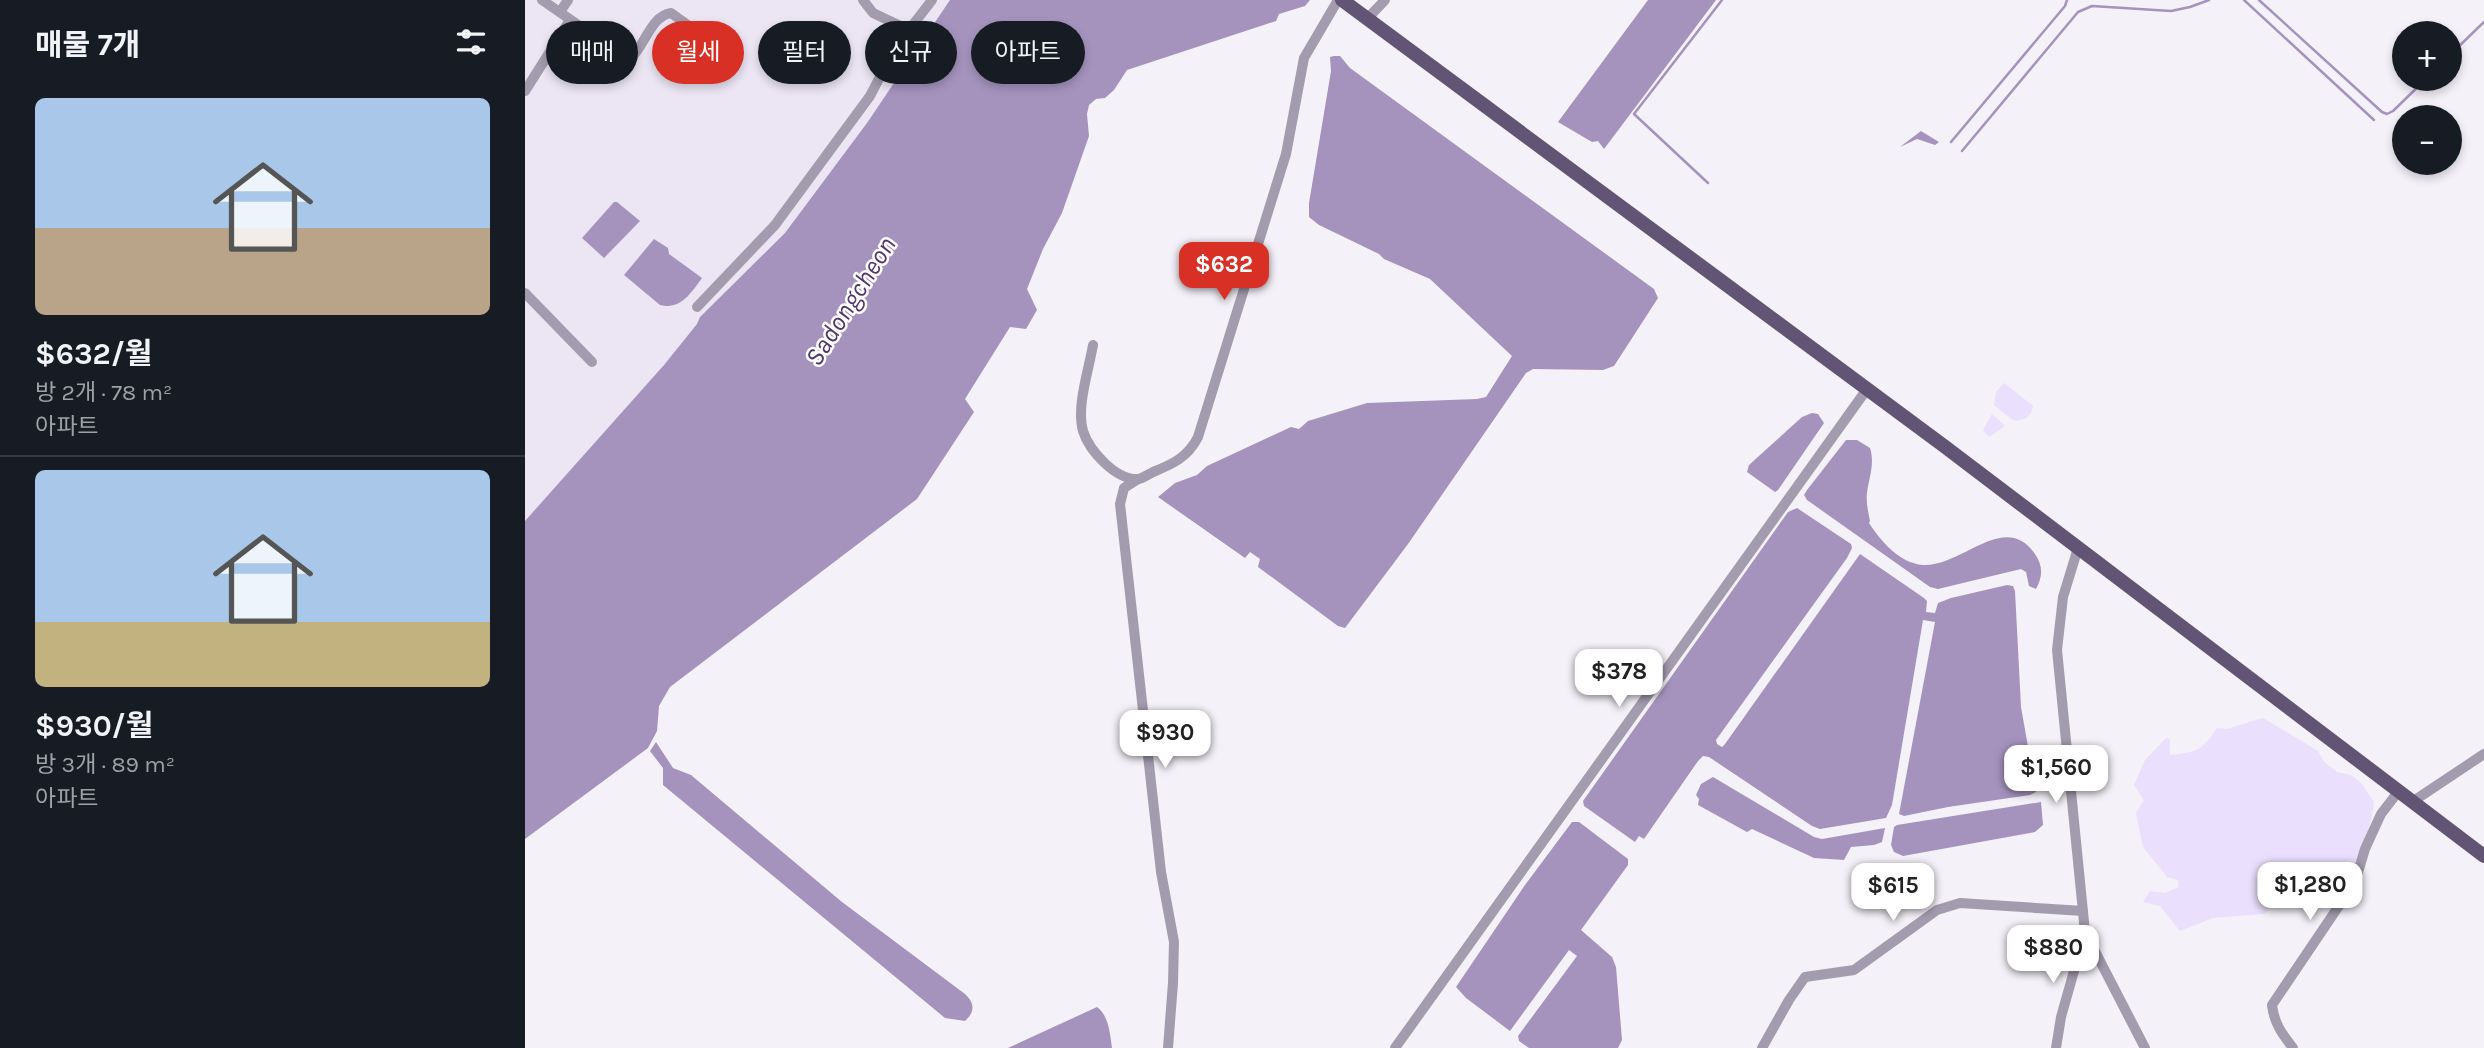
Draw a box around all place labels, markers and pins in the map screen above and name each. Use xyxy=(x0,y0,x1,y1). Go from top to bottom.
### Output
pin: $632 xyxy=(1183,243,1265,302)
pin: $378 xyxy=(1578,650,1660,709)
pin: $930 xyxy=(1124,710,1206,770)
pin: $1,560 xyxy=(1999,746,2113,805)
pin: $1,280 xyxy=(2253,862,2367,922)
pin: $615 xyxy=(1852,864,1934,923)
pin: $880 xyxy=(2012,926,2094,985)

